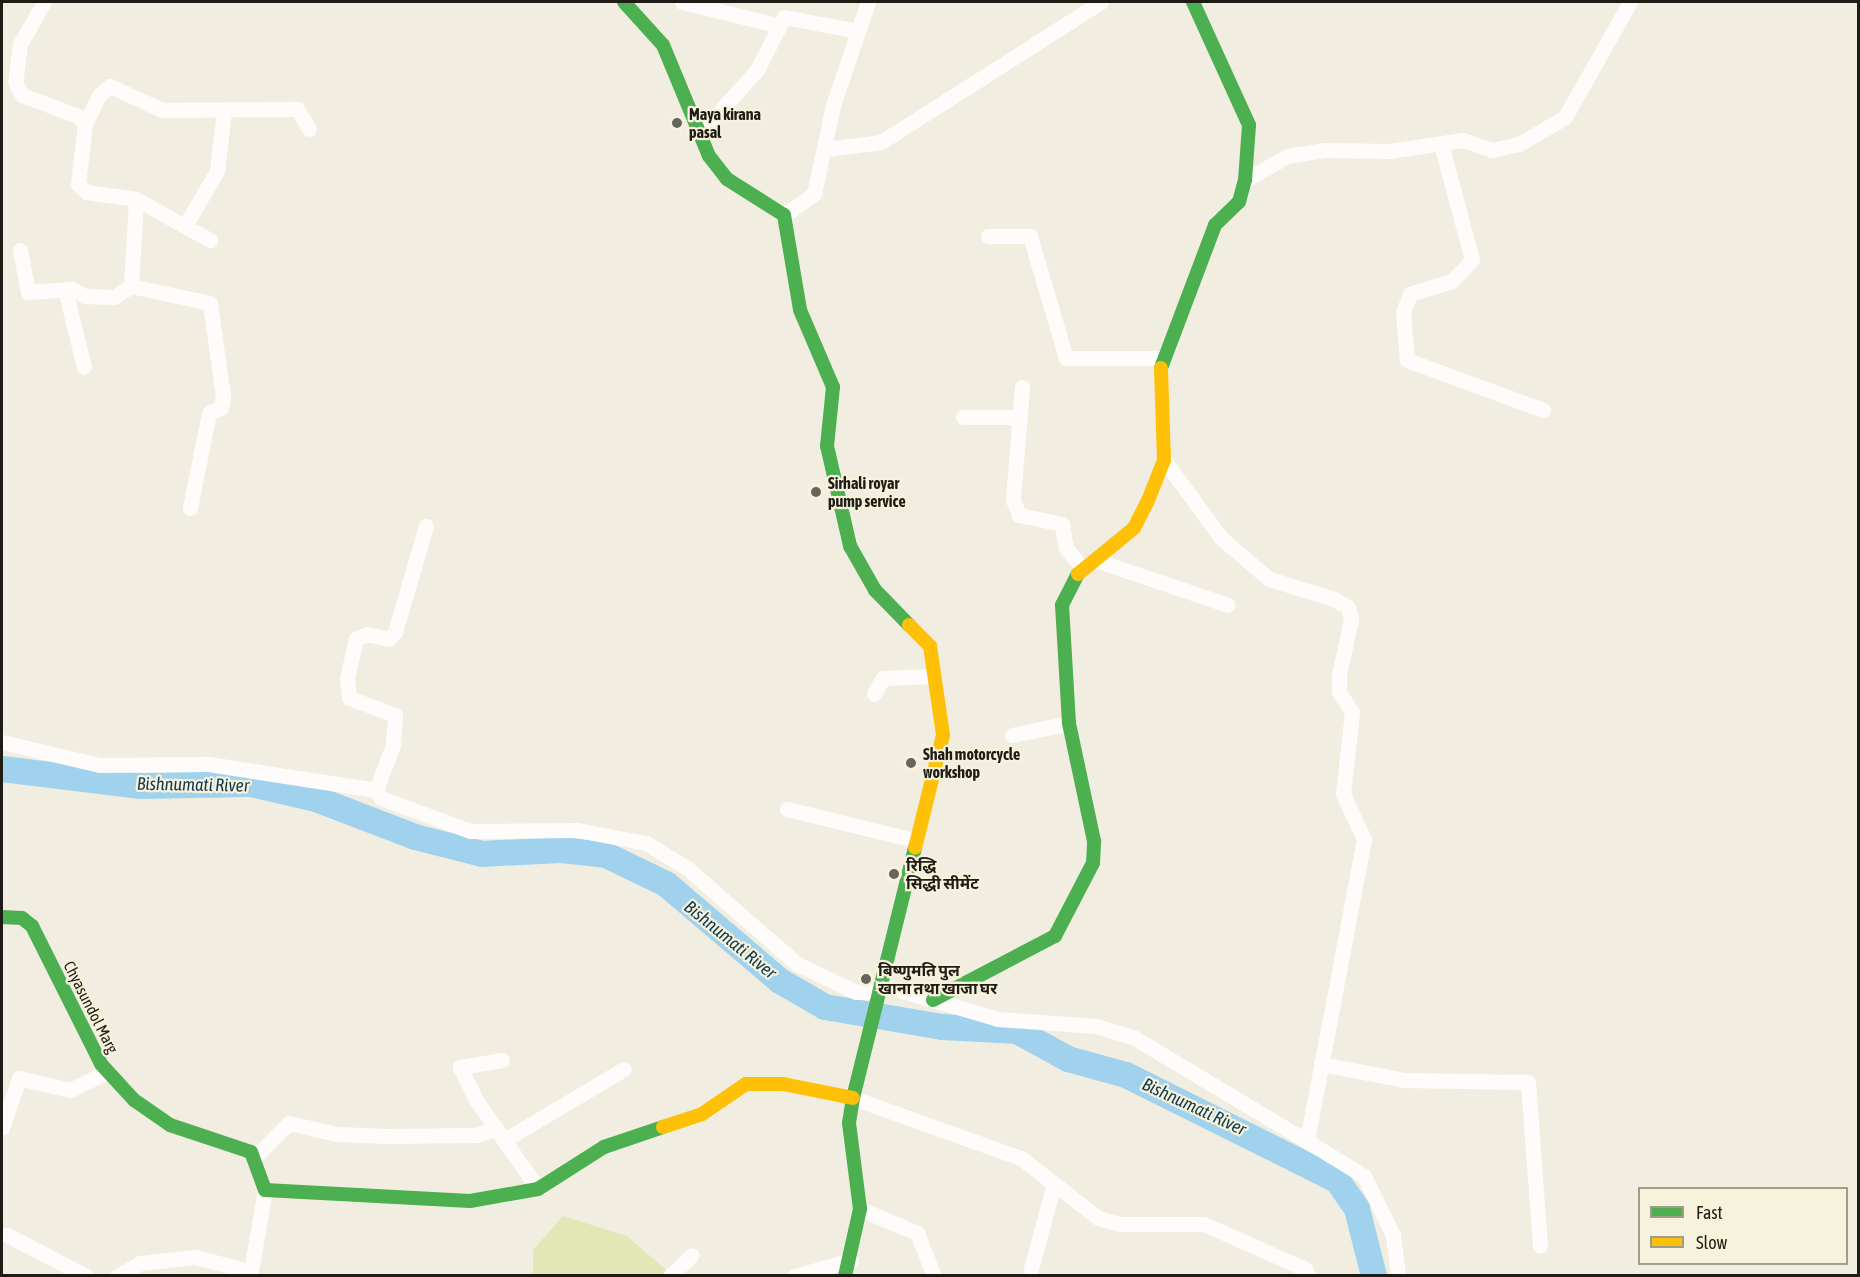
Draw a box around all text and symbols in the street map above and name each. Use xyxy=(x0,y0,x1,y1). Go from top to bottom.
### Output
place label: Maya kirana pasal xyxy=(689,104,761,142)
marker: Maya kirana pasal xyxy=(670,116,684,130)
place label: Sirhali royar pump service xyxy=(828,473,906,511)
marker: Sirhali royar pump service xyxy=(809,485,823,499)
place label: Shah motorcycle workshop xyxy=(923,744,1020,782)
marker: Shah motorcycle workshop xyxy=(904,756,918,770)
water label: Bishnumati River xyxy=(137,773,249,797)
place label: रिद्धि सिद्धी सीमेंट xyxy=(906,855,979,893)
marker: रिद्धि सिद्धी सीमेंट xyxy=(887,867,901,881)
water label: Bishnumati River xyxy=(680,896,780,984)
street label: Chyasundol Marg xyxy=(60,958,122,1056)
place label: बिष्णुमति पुल खाना तथा खाजा घर xyxy=(878,960,997,998)
marker: बिष्णुमति पुल खाना तथा खाजा घर xyxy=(859,972,873,986)
water label: Bishnumati River xyxy=(1139,1074,1249,1140)
legend xyxy=(1638,1187,1848,1265)
text: Fast xyxy=(1696,1202,1723,1223)
text: Slow xyxy=(1696,1232,1727,1253)

